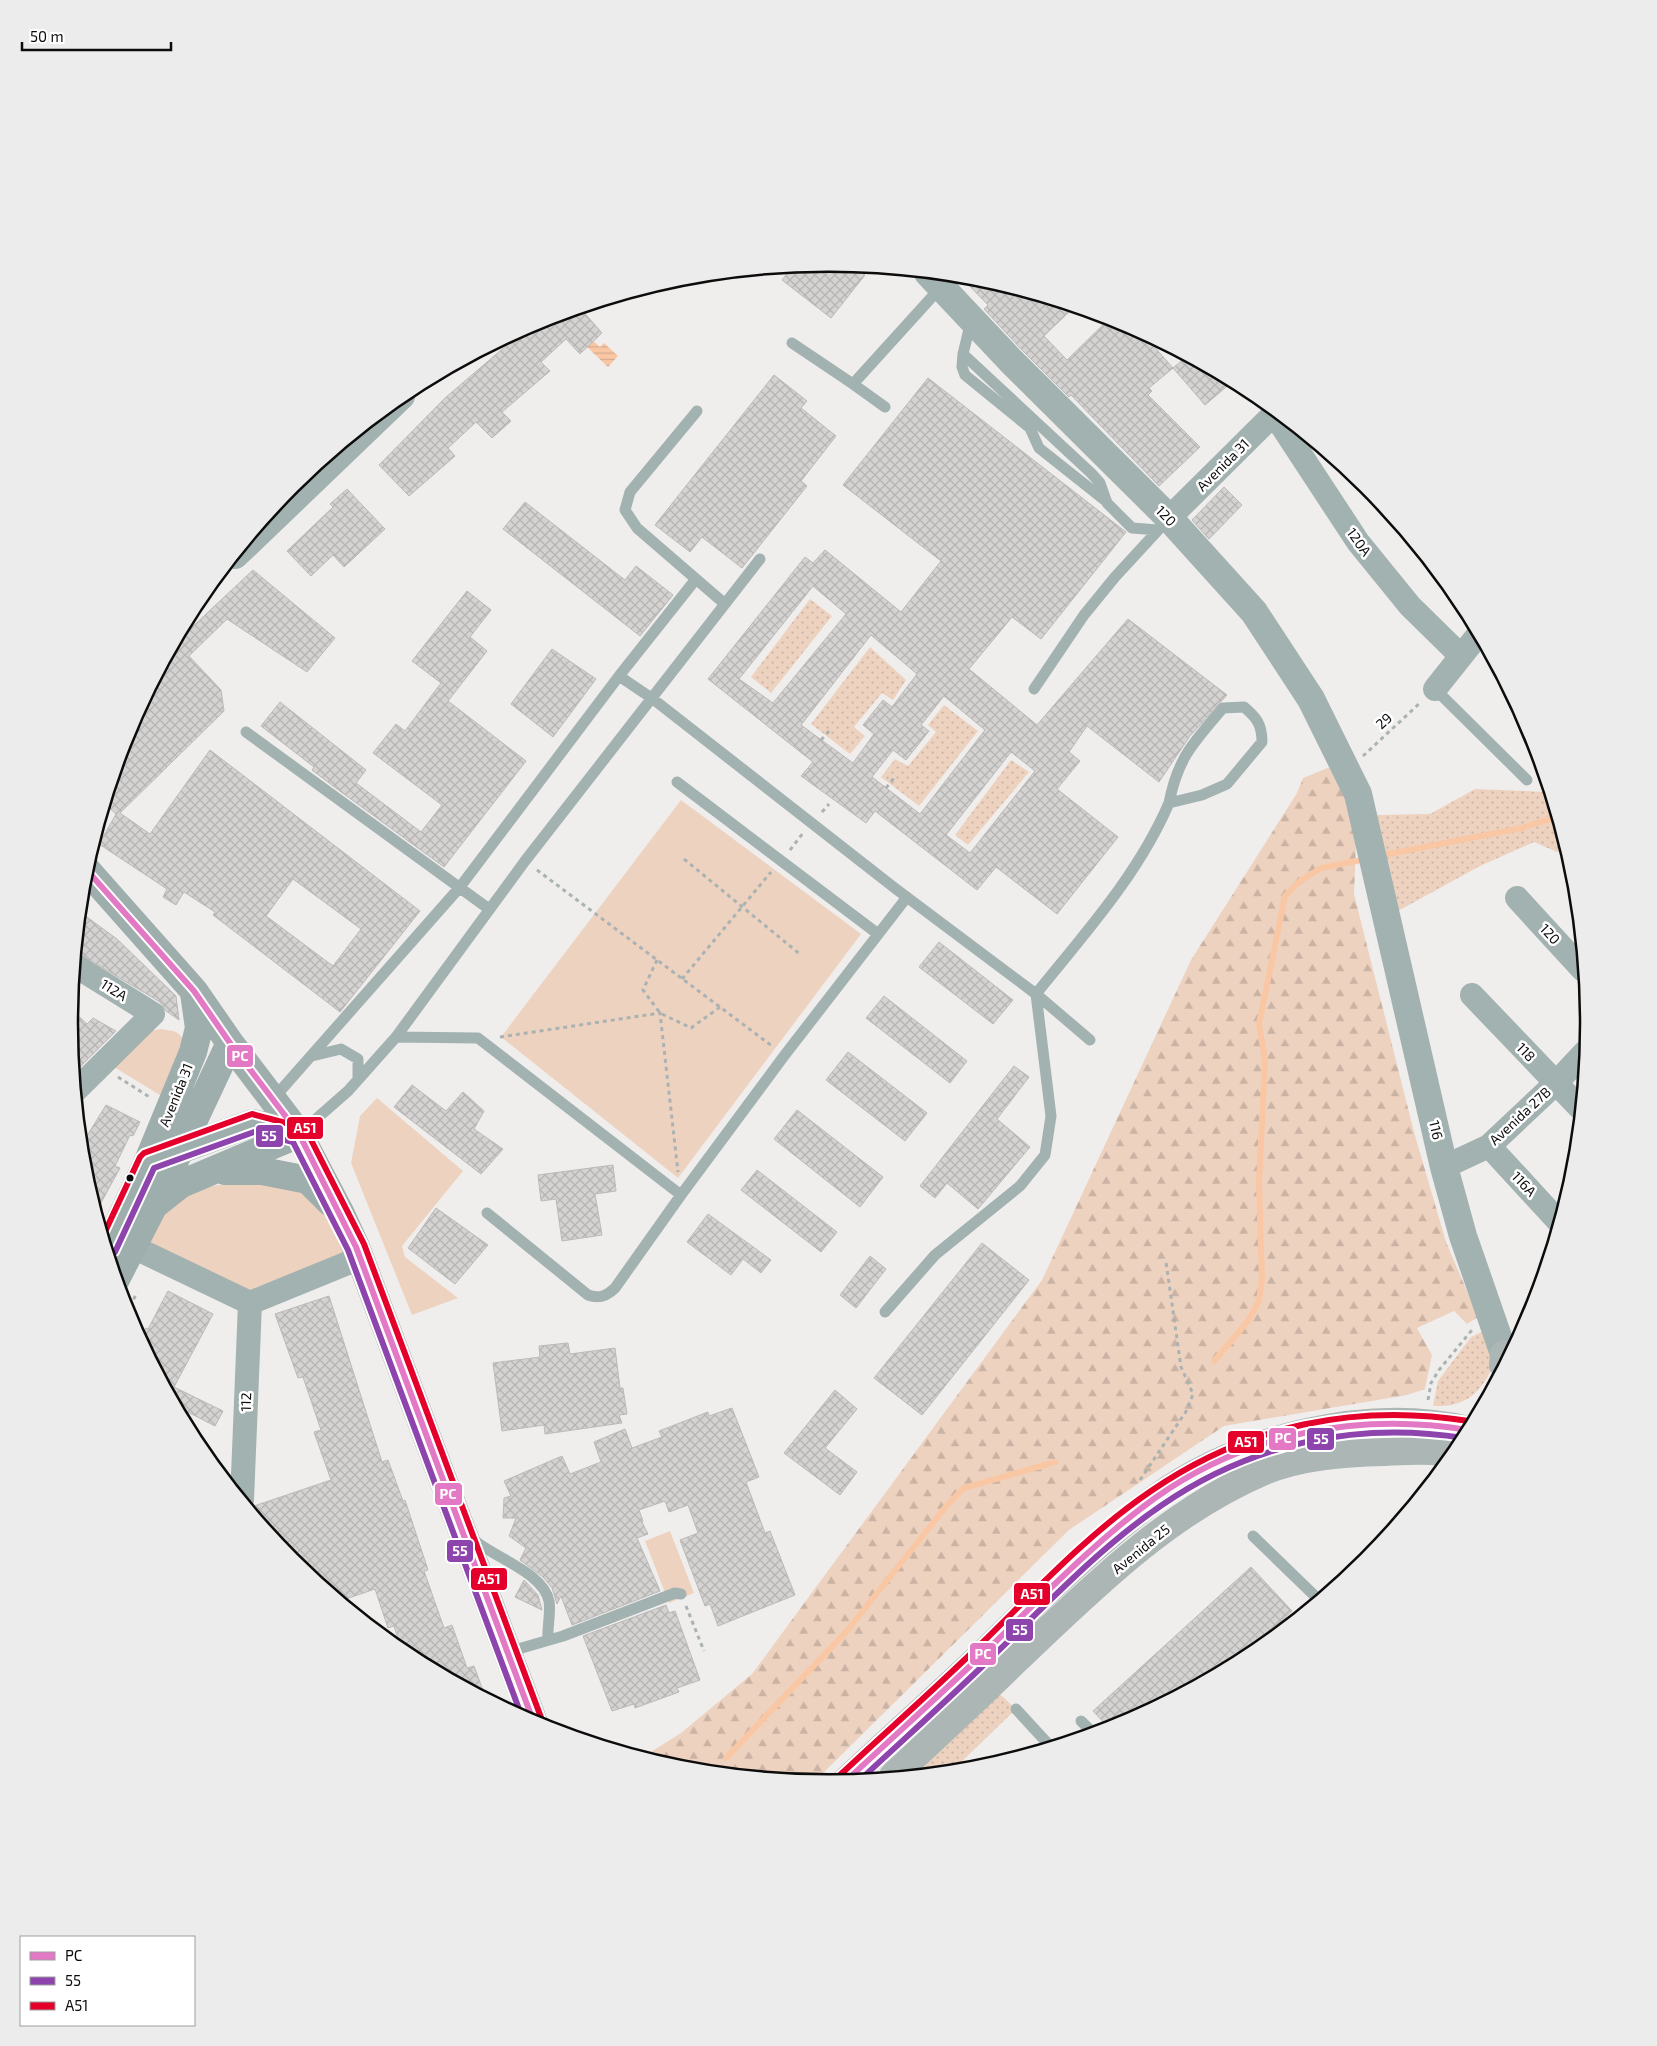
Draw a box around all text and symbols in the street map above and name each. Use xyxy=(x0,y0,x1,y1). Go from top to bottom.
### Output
scale bar xyxy=(22,20,171,52)
text: 50 m xyxy=(30,27,64,45)
street label: Avenida 31 xyxy=(1193,435,1252,494)
street label: 120 xyxy=(1153,502,1180,529)
street label: 120A xyxy=(1344,524,1375,559)
street label: 29 xyxy=(1372,709,1395,732)
street label: 120 xyxy=(1537,920,1564,947)
street label: 112A xyxy=(98,975,131,1004)
street label: 118 xyxy=(1513,1039,1539,1065)
line badge: PC xyxy=(226,1044,254,1068)
text: PC xyxy=(232,1047,248,1064)
street label: Avenida 31 xyxy=(155,1061,196,1129)
street label: Avenida 27B xyxy=(1486,1083,1554,1148)
line badge: A51 xyxy=(286,1116,324,1140)
text: A51 xyxy=(294,1119,316,1136)
street label: 116 xyxy=(1426,1119,1447,1141)
line badge: 55 xyxy=(255,1124,284,1148)
text: 55 xyxy=(261,1127,277,1144)
street label: 116A xyxy=(1509,1168,1540,1200)
unlabelled marker xyxy=(125,1173,135,1183)
street label: 112 xyxy=(237,1392,254,1412)
line badge: PC xyxy=(1268,1427,1297,1451)
line badge: 55 xyxy=(1306,1427,1335,1451)
text: PC xyxy=(1275,1429,1291,1446)
line badge: A51 xyxy=(1227,1430,1265,1454)
text: 55 xyxy=(1313,1430,1329,1447)
text: A51 xyxy=(1235,1433,1257,1450)
line badge: PC xyxy=(434,1482,463,1506)
text: PC xyxy=(440,1485,456,1502)
street label: Avenida 25 xyxy=(1108,1520,1173,1577)
line badge: 55 xyxy=(446,1539,474,1563)
text: 55 xyxy=(452,1542,468,1559)
line badge: A51 xyxy=(470,1567,508,1591)
text: A51 xyxy=(478,1570,500,1587)
line badge: A51 xyxy=(1013,1582,1051,1606)
text: A51 xyxy=(1021,1585,1043,1602)
line badge: 55 xyxy=(1005,1618,1034,1642)
text: 55 xyxy=(1012,1621,1028,1638)
line badge: PC xyxy=(969,1642,997,1666)
text: PC xyxy=(975,1645,991,1662)
legend xyxy=(20,1936,195,2026)
text: PC xyxy=(65,1946,83,1964)
text: 55 xyxy=(65,1971,81,1989)
text: A51 xyxy=(65,1996,88,2014)

